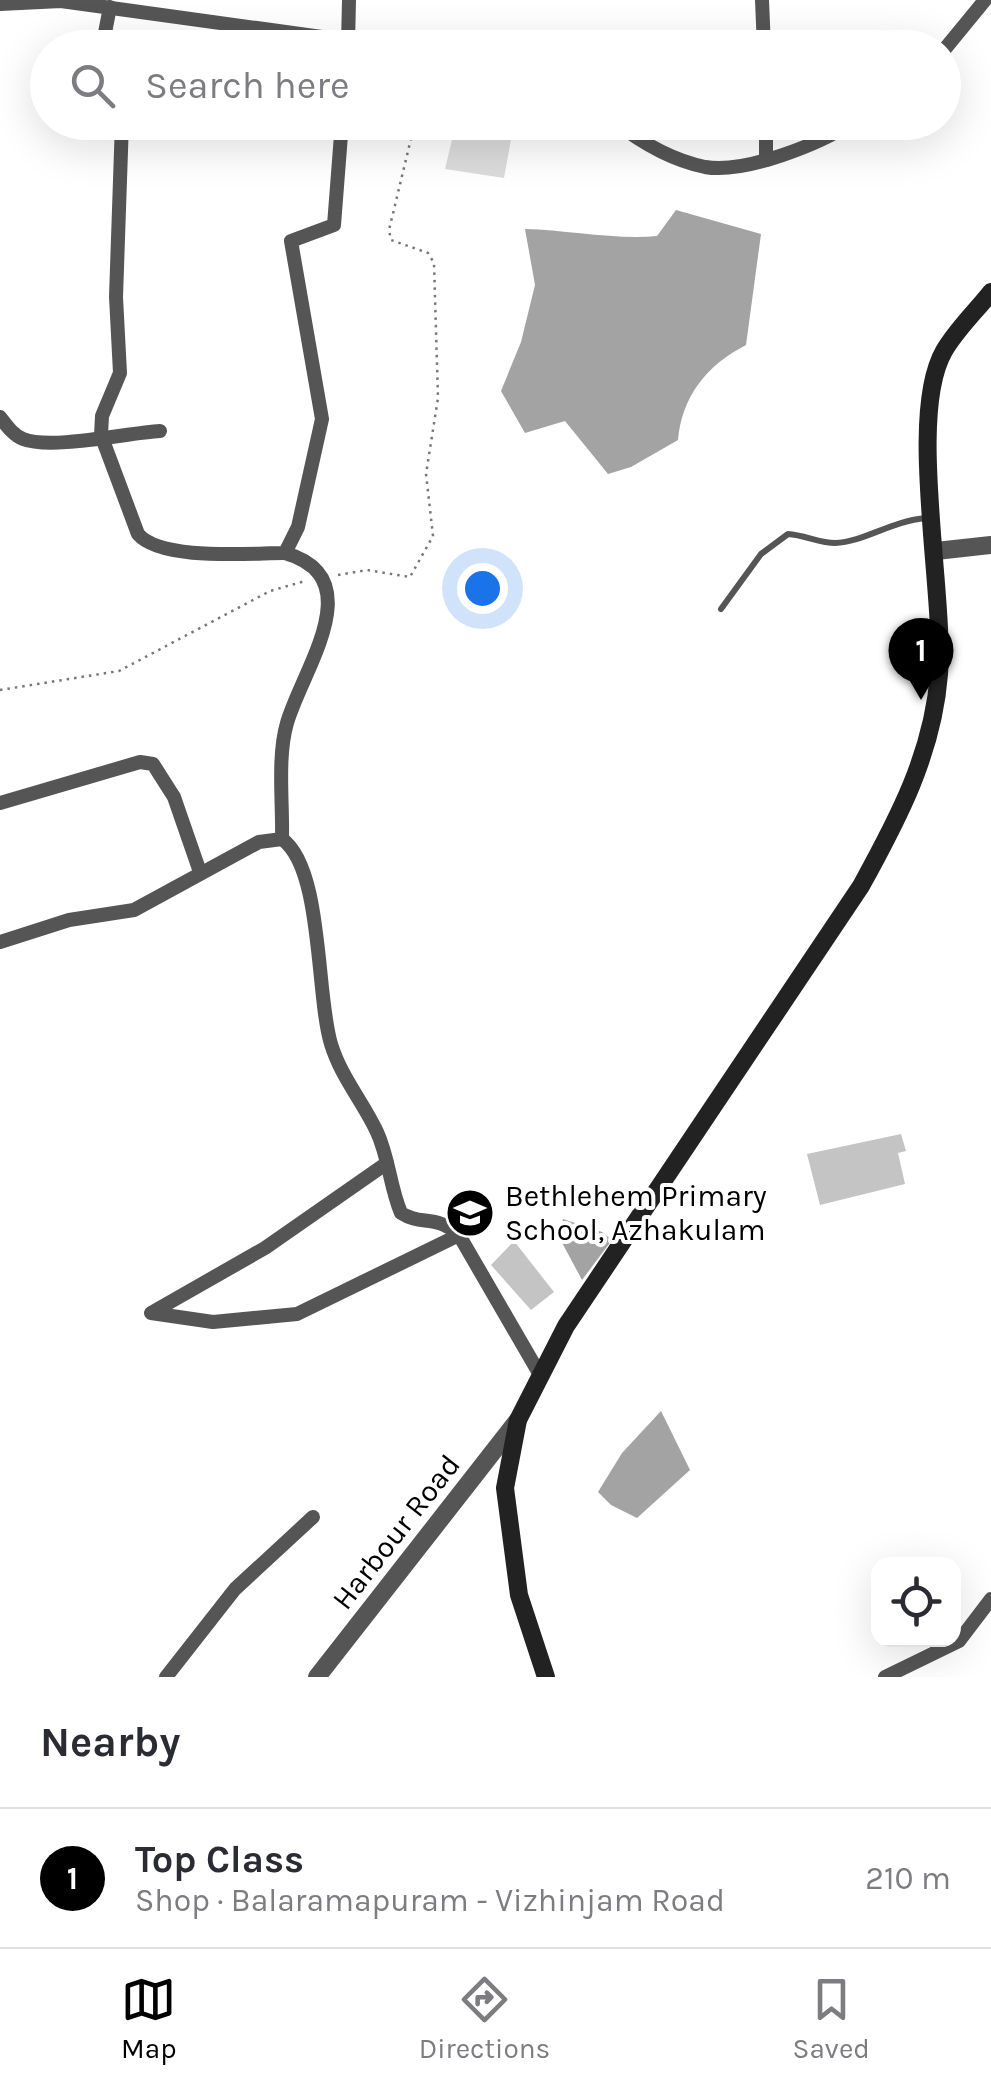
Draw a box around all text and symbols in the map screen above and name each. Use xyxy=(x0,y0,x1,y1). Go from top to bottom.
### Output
search box xyxy=(30,30,961,140)
icon: search xyxy=(65,58,120,113)
text: Search here xyxy=(145,63,349,108)
your location xyxy=(457,563,508,614)
pin: 1 xyxy=(888,618,954,700)
place label: Bethlehem Primary School, Azhakulam xyxy=(505,1178,767,1248)
school or university icon: Bethlehem Primary School, Azhakulam xyxy=(444,1187,496,1239)
street label: Harbour Road xyxy=(324,1447,468,1617)
map controls xyxy=(871,1557,961,1647)
button: locate xyxy=(871,1557,961,1647)
text: Nearby xyxy=(40,1717,180,1767)
text: Top Class xyxy=(135,1837,304,1882)
text: 1 xyxy=(67,1860,78,1897)
text: 210 m xyxy=(865,1860,951,1897)
text: Shop · Balaramapuram - Vizhinjam Road xyxy=(135,1882,725,1919)
tab: Map xyxy=(121,1972,177,2065)
tab: Directions xyxy=(419,1972,550,2065)
tab: Saved xyxy=(792,1972,870,2065)

